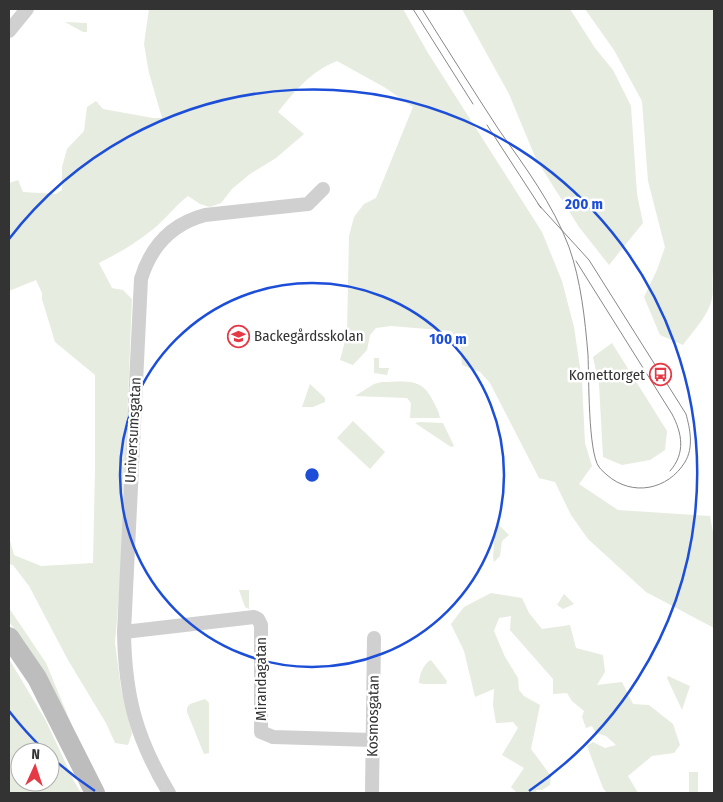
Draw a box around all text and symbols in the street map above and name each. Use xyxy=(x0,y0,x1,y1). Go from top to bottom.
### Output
text: 200 m xyxy=(564,195,603,213)
school or university icon: Backegårdsskolan xyxy=(226,324,250,348)
place label: Backegårdsskolan xyxy=(254,327,364,345)
text: 100 m xyxy=(429,330,467,348)
bus stop icon: Komettorget xyxy=(649,363,673,387)
place label: Komettorget xyxy=(569,366,645,384)
street label: Universumsgatan xyxy=(121,377,145,483)
centre of rings xyxy=(303,466,321,484)
street label: Mirandagatan xyxy=(252,637,270,721)
street label: Kosmosgatan xyxy=(363,675,383,757)
north arrow xyxy=(10,742,60,792)
text: N xyxy=(31,746,40,763)

